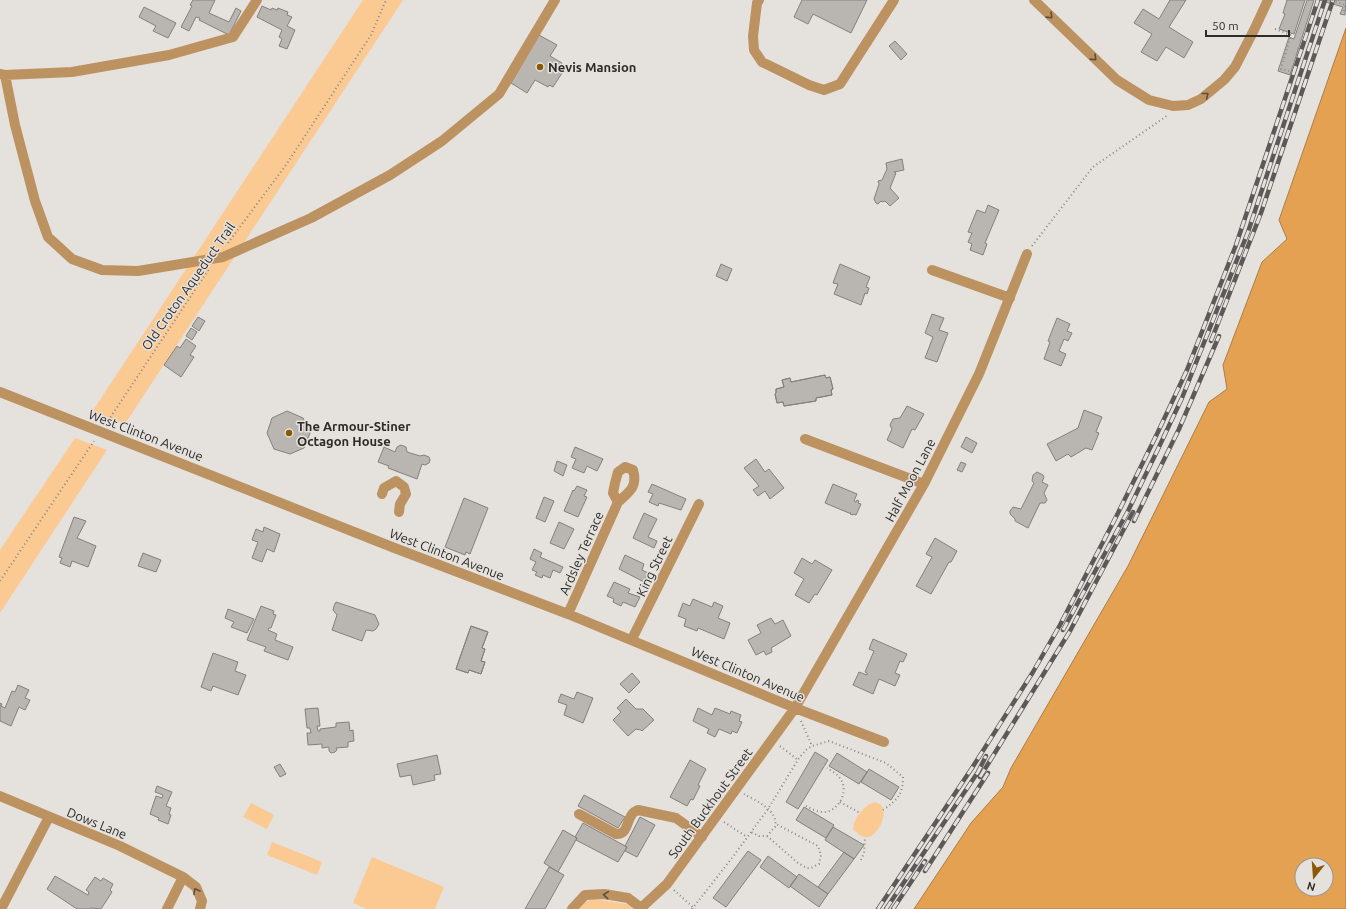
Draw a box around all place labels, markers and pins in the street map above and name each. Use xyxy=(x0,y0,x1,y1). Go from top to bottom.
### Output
place label: Nevis Mansion xyxy=(548,60,636,74)
marker: Nevis Mansion xyxy=(535,62,545,72)
place label: The Armour-Stiner Octagon House xyxy=(297,419,411,448)
marker: The Armour-Stiner Octagon House xyxy=(284,428,294,438)

